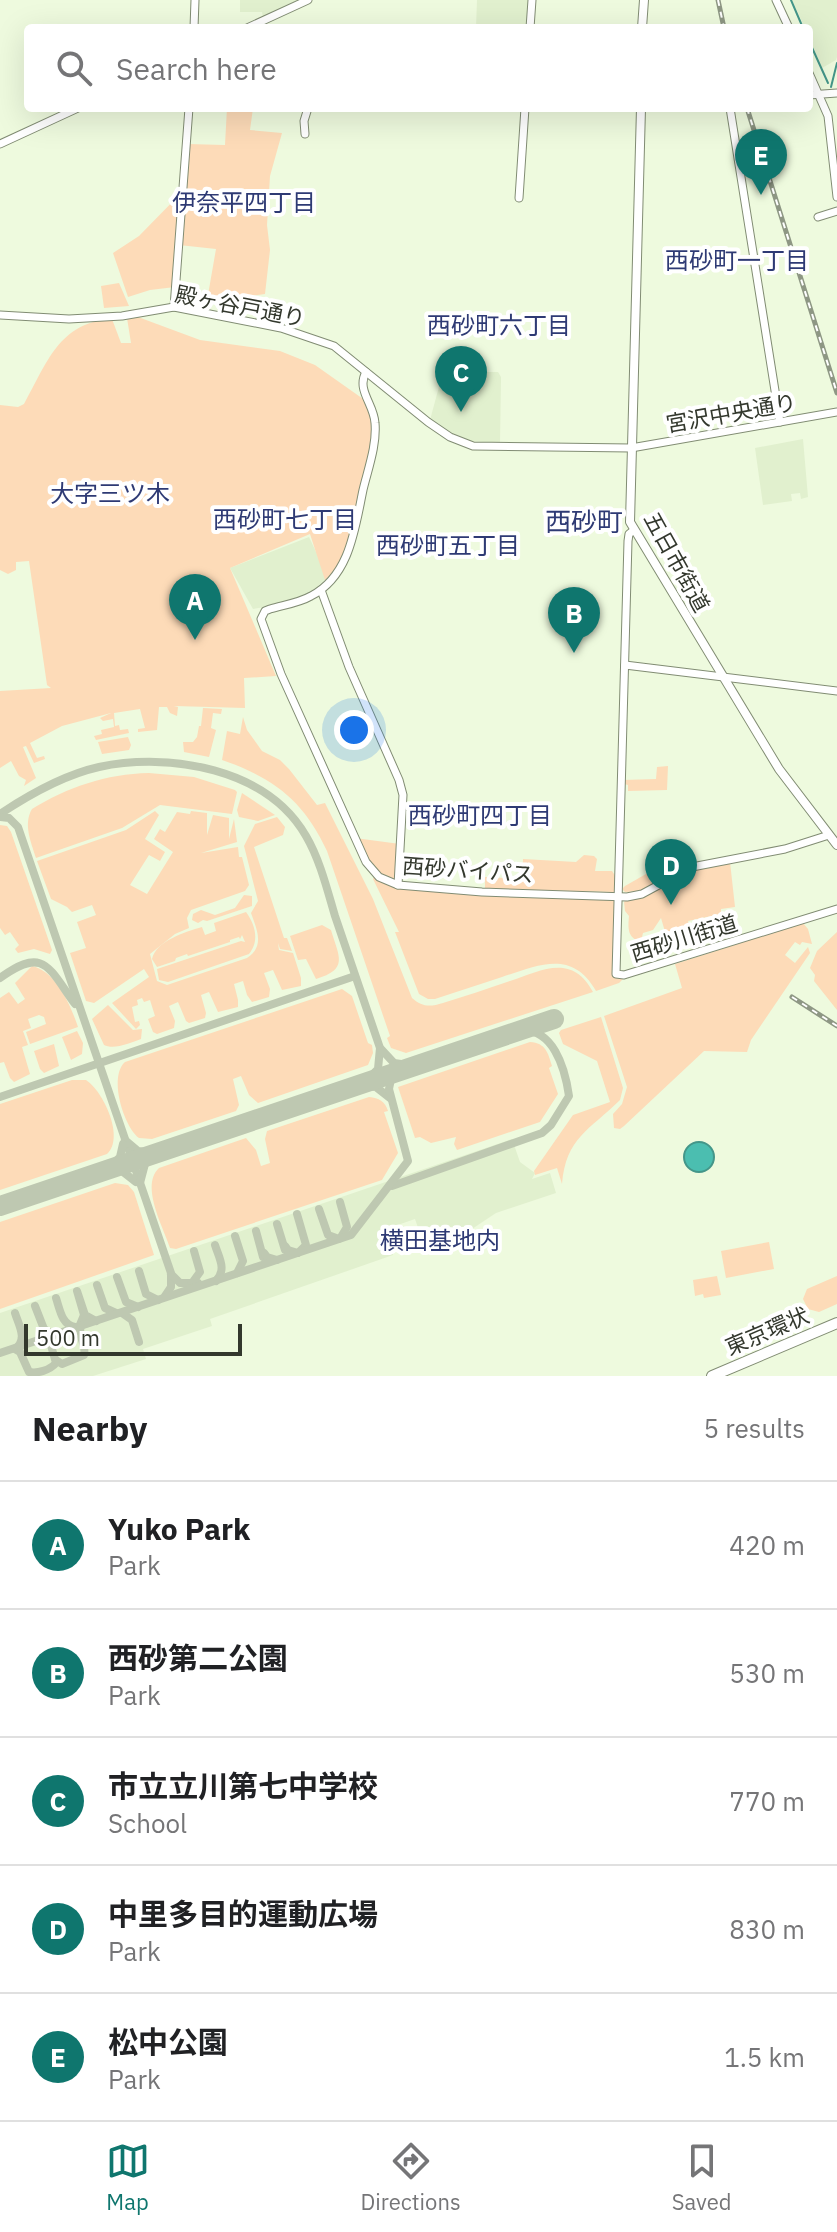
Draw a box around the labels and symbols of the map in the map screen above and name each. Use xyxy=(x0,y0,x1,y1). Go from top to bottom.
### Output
pin: E xyxy=(735,129,787,195)
district label: 伊奈平四丁目 xyxy=(172,186,316,218)
district label: 西砂町一丁目 xyxy=(665,244,809,276)
street label: 殿ヶ谷戸通り xyxy=(173,279,308,332)
district label: 西砂町六丁目 xyxy=(427,309,571,341)
pin: C xyxy=(435,346,487,412)
street label: 宮沢中央通り xyxy=(663,387,798,438)
district label: 大字三ツ木 xyxy=(50,477,170,509)
district label: 西砂町七丁目 xyxy=(213,503,357,535)
district label: 西砂町 xyxy=(545,504,623,538)
street label: 五日市街道 xyxy=(638,507,717,617)
district label: 西砂町五丁目 xyxy=(376,529,520,561)
pin: A xyxy=(169,574,221,640)
pin: B xyxy=(548,587,600,653)
your location xyxy=(334,710,374,750)
district label: 西砂町四丁目 xyxy=(408,799,552,831)
pin: D xyxy=(645,839,697,905)
street label: 西砂バイパス xyxy=(401,850,535,889)
street label: 西砂川街道 xyxy=(627,908,741,967)
district label: 横田基地内 xyxy=(380,1224,500,1256)
street label: 東京環状 xyxy=(721,1300,813,1361)
scale bar xyxy=(24,1320,242,1356)

